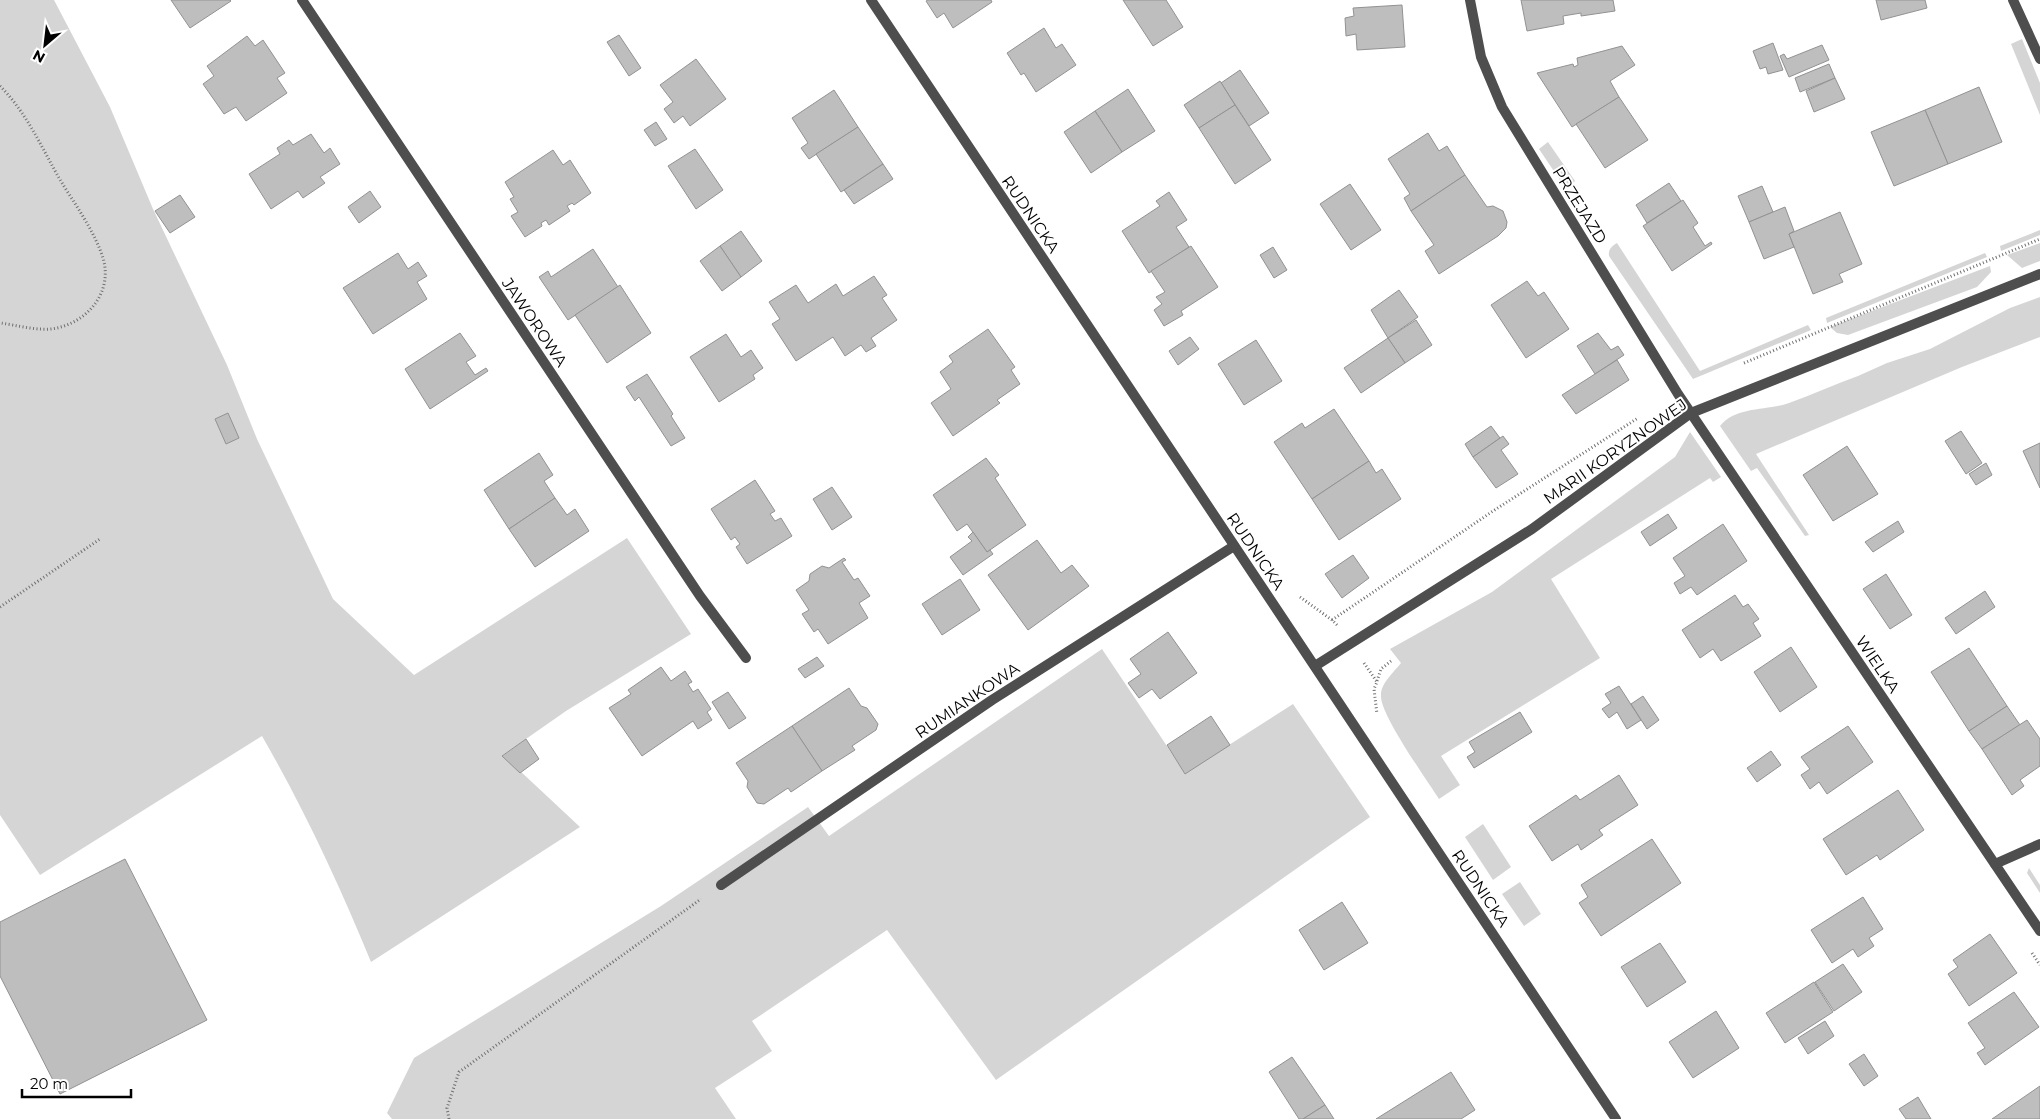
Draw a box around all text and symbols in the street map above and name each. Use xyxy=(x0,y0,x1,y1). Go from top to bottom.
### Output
north arrow xyxy=(20,20,70,70)
text: N xyxy=(30,46,48,67)
street label: PRZEJAZD xyxy=(1548,163,1611,247)
street label: RUDNICKA xyxy=(998,172,1064,257)
street label: JAWOROWA xyxy=(497,274,572,371)
street label: MARII KORYZNOWEJ xyxy=(1540,395,1691,508)
street label: RUDNICKA xyxy=(1223,509,1289,594)
street label: WIELKA xyxy=(1852,632,1904,697)
street label: RUMIANKOWA xyxy=(912,658,1023,742)
street label: RUDNICKA xyxy=(1448,846,1514,931)
scale bar xyxy=(22,1066,131,1098)
text: 20 m xyxy=(30,1074,68,1093)

